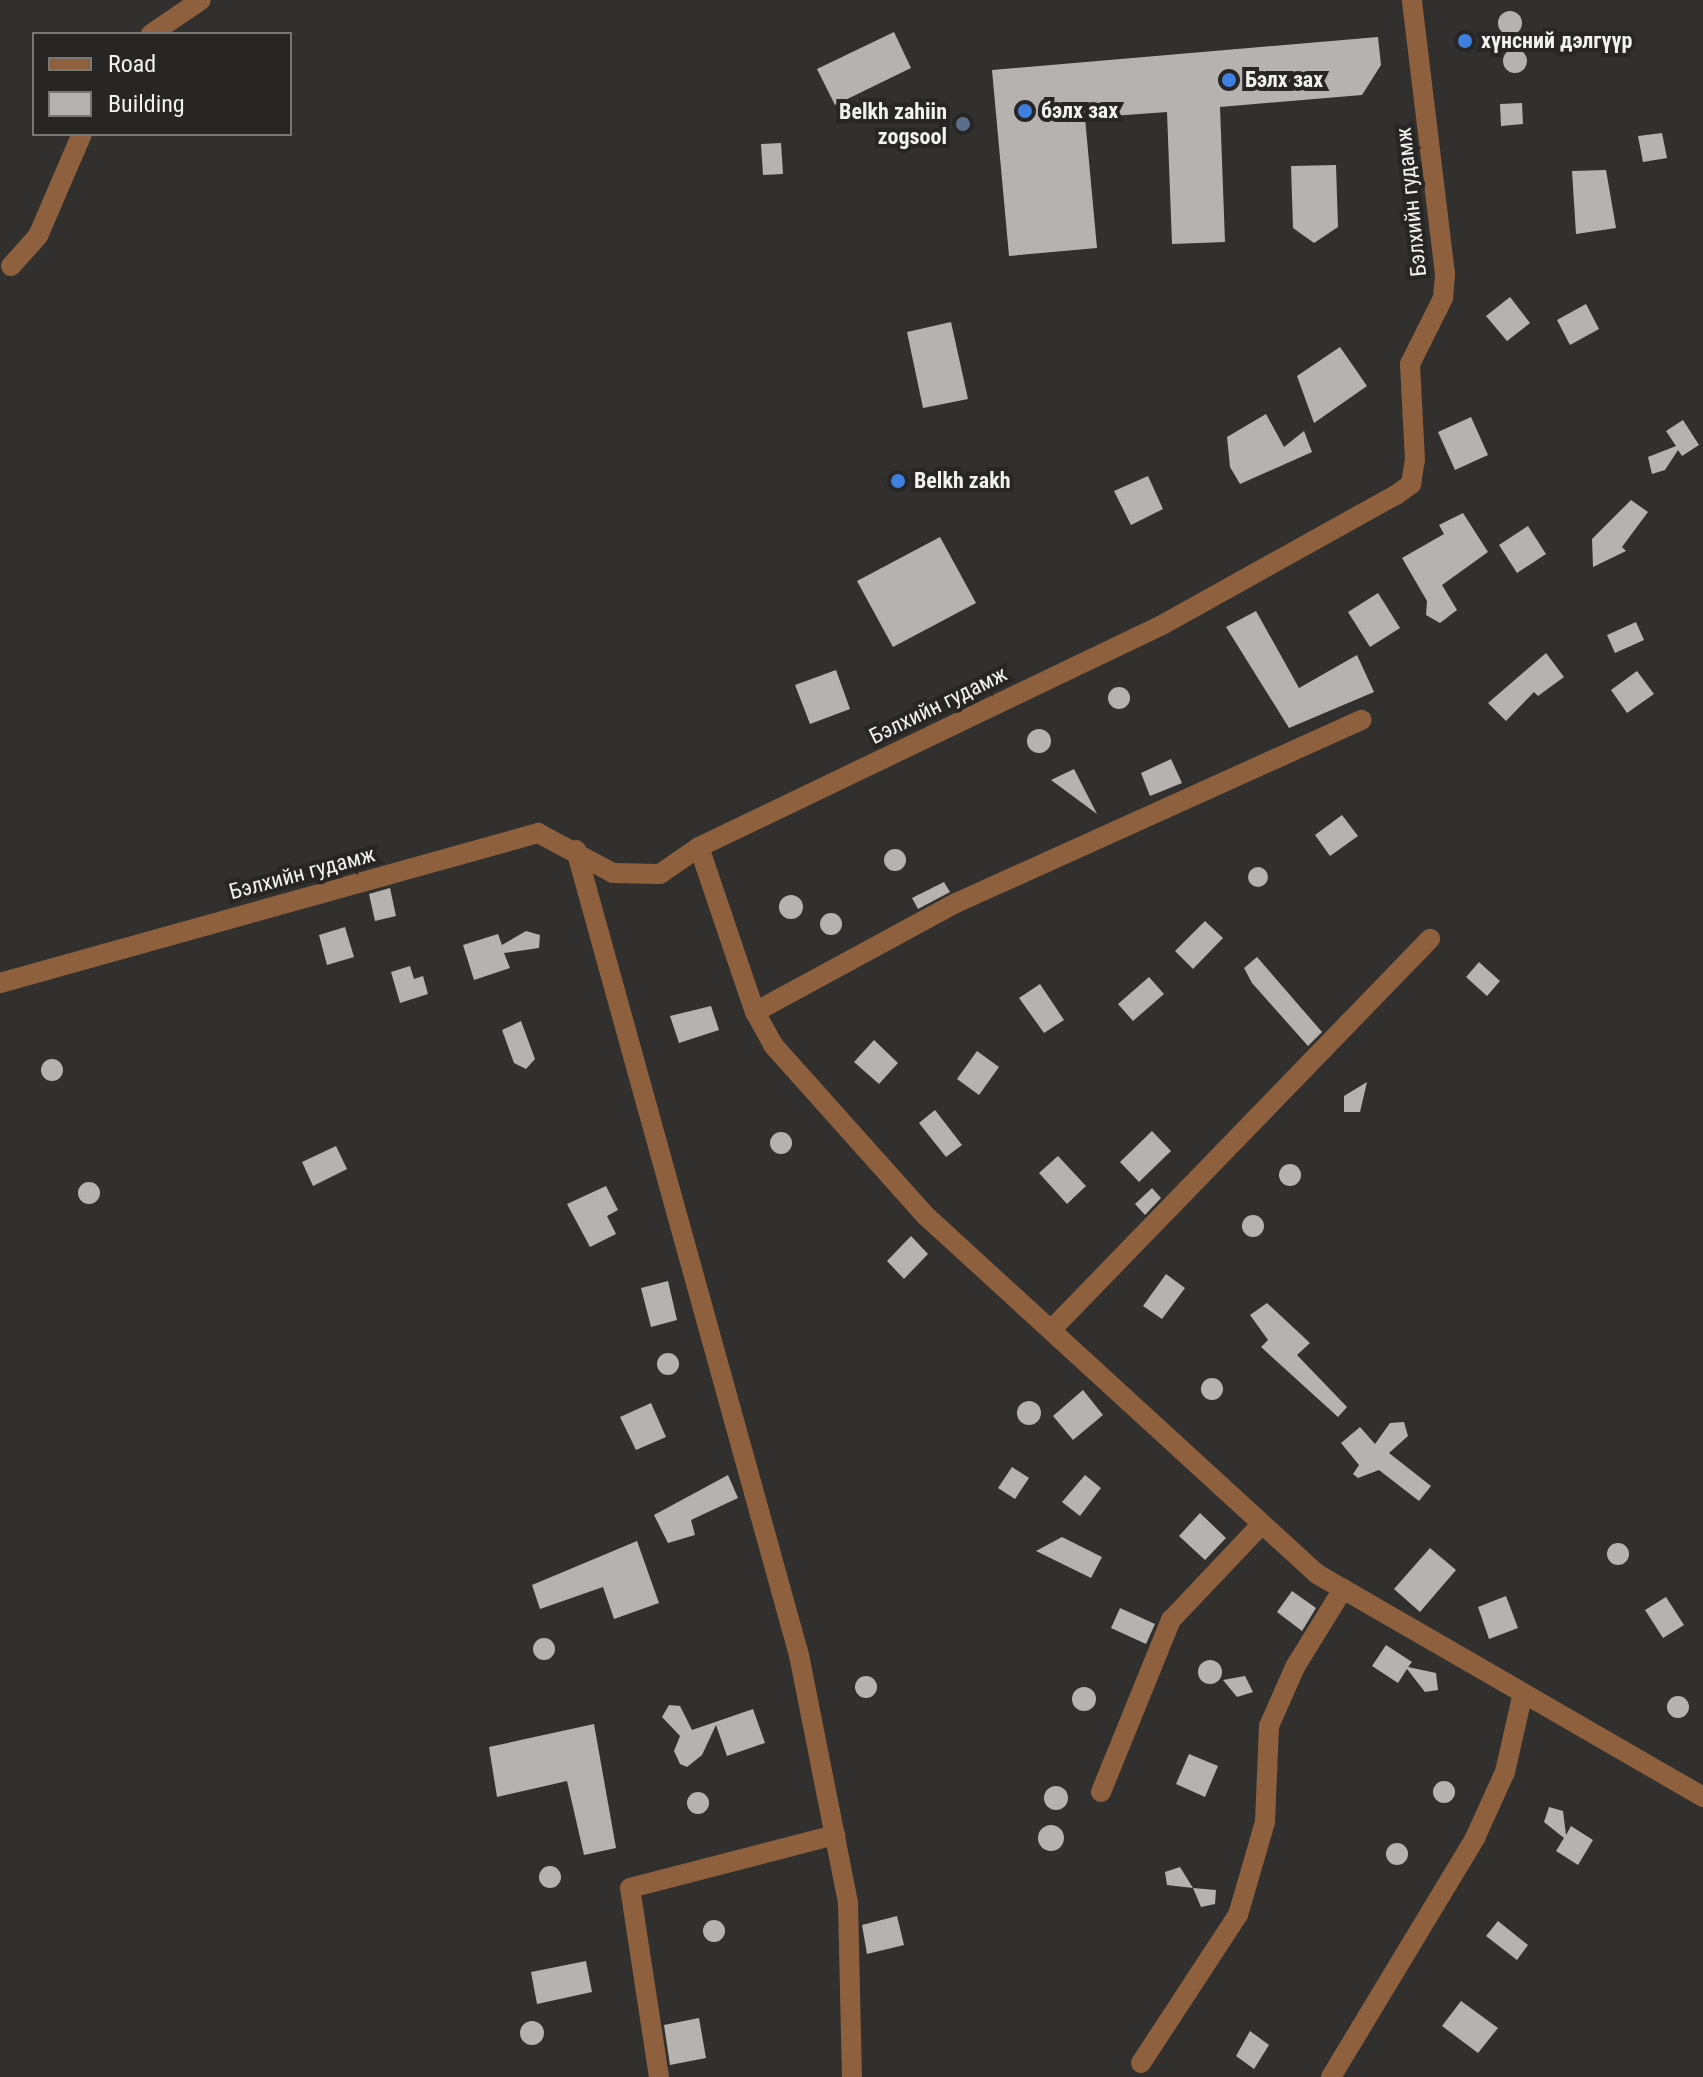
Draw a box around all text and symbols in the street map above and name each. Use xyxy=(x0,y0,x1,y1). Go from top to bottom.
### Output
place label: хүнсний дэлгүүр xyxy=(1481,28,1632,54)
legend xyxy=(32,32,292,136)
marker: хүнсний дэлгүүр xyxy=(1456,32,1474,50)
text: Road xyxy=(108,50,156,78)
place label: Бэлх зах xyxy=(1245,67,1323,93)
marker: Бэлх зах xyxy=(1220,71,1238,89)
text: Building xyxy=(108,90,185,118)
place label: Belkh zahiin zogsool xyxy=(839,98,947,150)
place label: бэлх зах xyxy=(1041,98,1118,124)
marker: бэлх зах xyxy=(1016,102,1034,120)
marker: Belkh zahiin zogsool xyxy=(954,115,972,133)
street label: Бэлхийн гудамж xyxy=(1390,126,1432,278)
place label: Belkh zakh xyxy=(914,468,1010,494)
marker: Belkh zakh xyxy=(889,472,907,490)
street label: Бэлхийн гудамж xyxy=(865,660,1011,750)
street label: Бэлхийн гудамж xyxy=(226,841,378,905)

